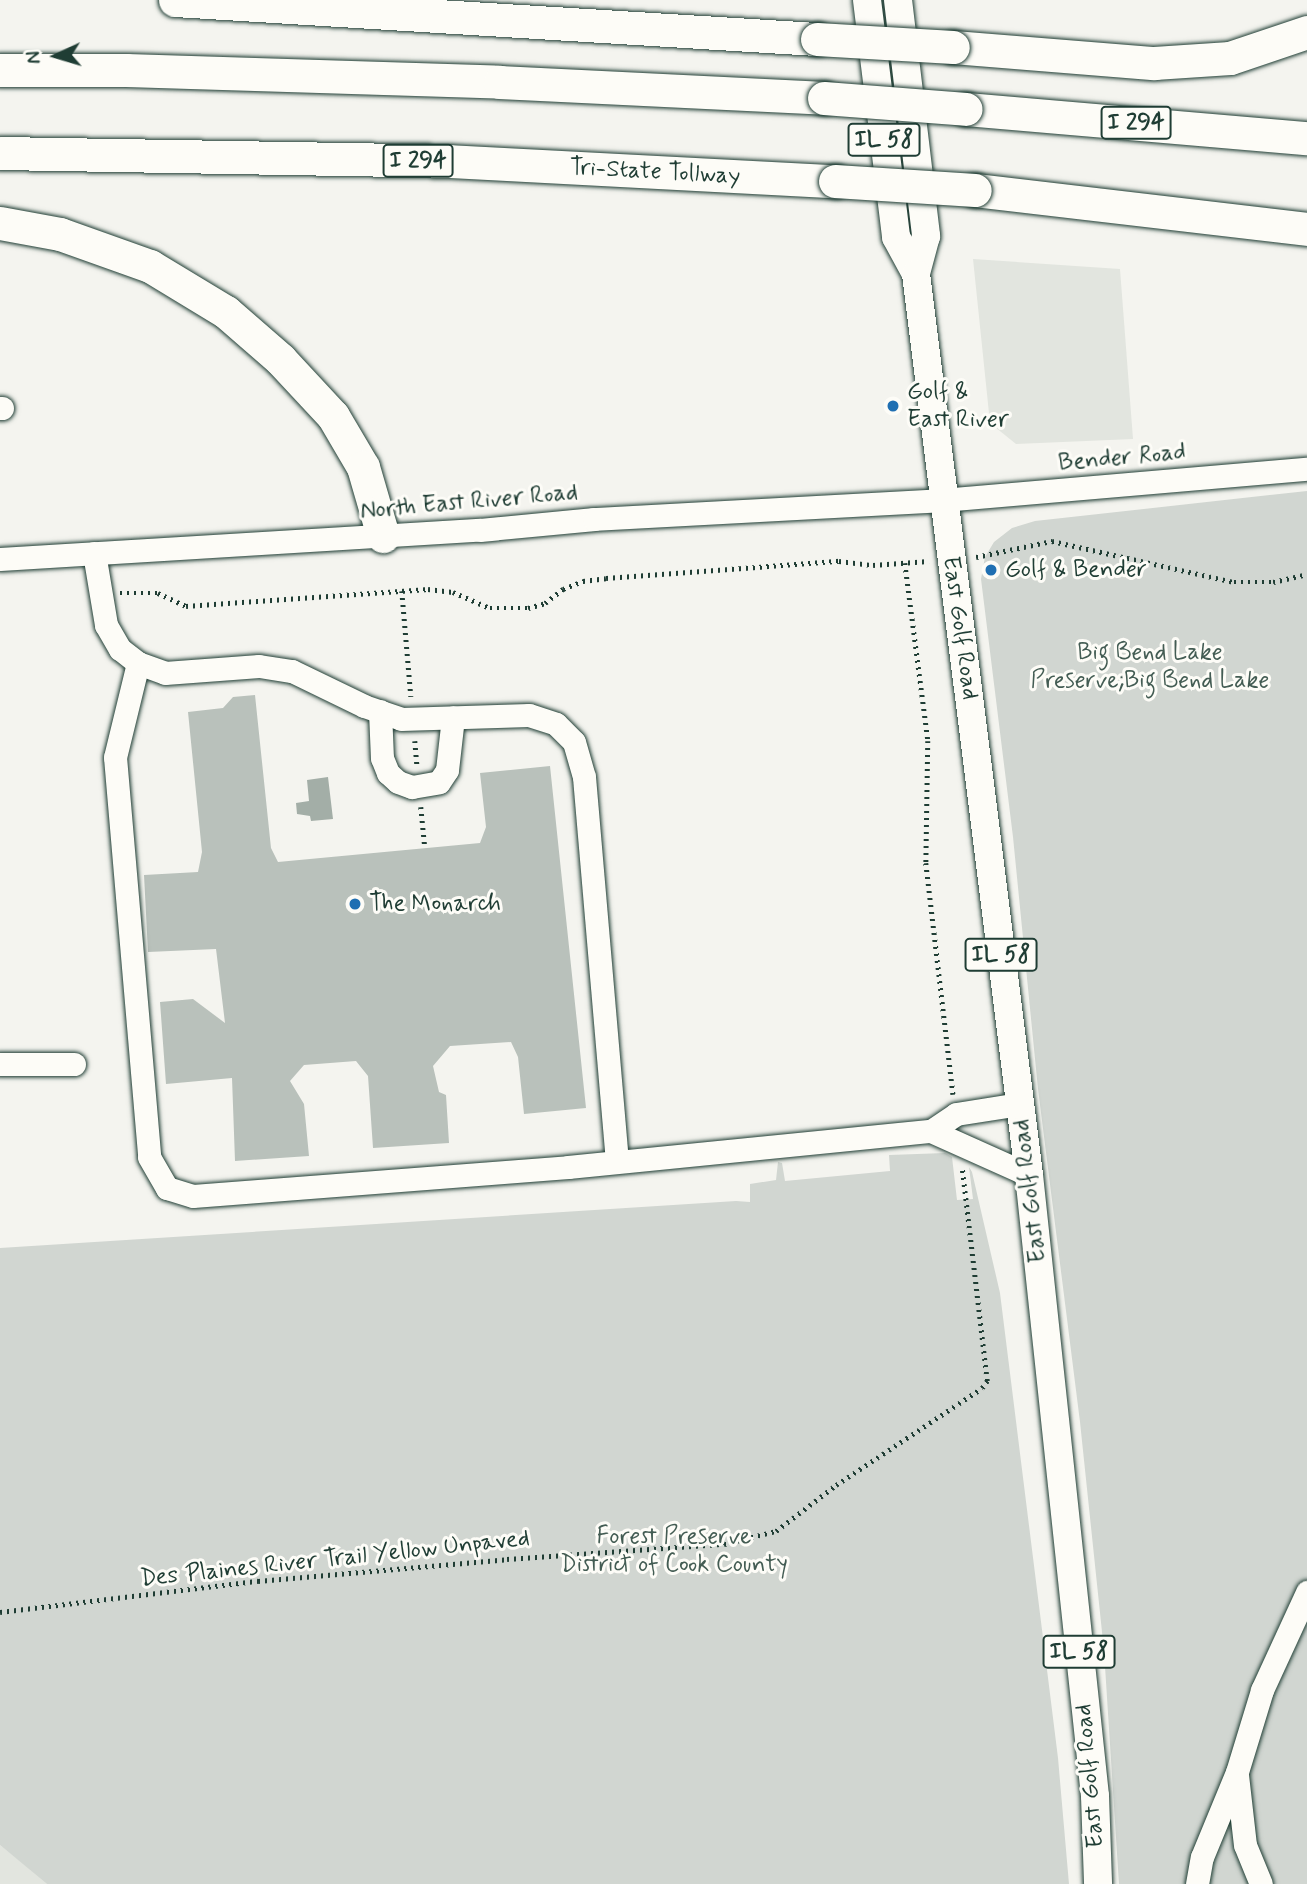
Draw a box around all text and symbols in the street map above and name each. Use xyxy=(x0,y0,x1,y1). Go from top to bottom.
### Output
north arrow xyxy=(21,21,91,91)
text: N xyxy=(22,50,47,65)
road number: I 294 xyxy=(1099,104,1173,142)
road number: IL 58 xyxy=(847,120,921,160)
road number: I 294 xyxy=(381,142,455,180)
street label: Tri-State Tollway xyxy=(569,153,741,191)
place label: Golf & East River xyxy=(907,378,1009,434)
marker: Golf & East River xyxy=(885,398,901,414)
street label: Bender Road xyxy=(1057,438,1187,478)
street label: North East River Road xyxy=(359,478,579,526)
street label: East Golf Road xyxy=(936,554,984,702)
place label: Golf & Bender xyxy=(1005,556,1147,584)
marker: Golf & Bender xyxy=(983,562,999,578)
park label: Big Bend Lake Preserve;Big Bend Lake xyxy=(1029,639,1271,695)
place label: The Monarch xyxy=(369,890,502,918)
marker: The Monarch xyxy=(347,896,363,912)
road number: IL 58 xyxy=(964,936,1038,974)
street label: East Golf Road xyxy=(1007,1118,1053,1264)
park label: Forest Preserve District of Cook County xyxy=(557,1523,791,1579)
street label: Des Plaines River Trail Yellow Unpaved xyxy=(139,1524,531,1594)
road number: IL 58 xyxy=(1042,1632,1116,1672)
street label: East Golf Road xyxy=(1069,1703,1111,1849)

